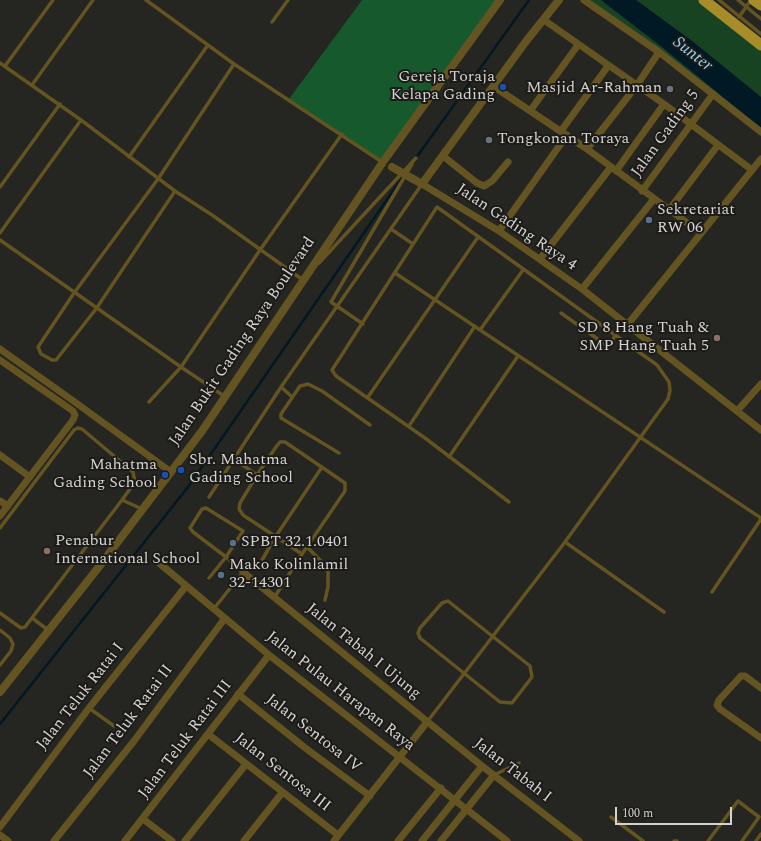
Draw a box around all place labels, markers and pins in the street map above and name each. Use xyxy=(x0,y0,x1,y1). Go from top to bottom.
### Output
place label: Gereja Toraja Kelapa Gading xyxy=(391,68,495,106)
place label: Masjid Ar-Rahman xyxy=(526,79,662,99)
marker: Gereja Toraja Kelapa Gading xyxy=(498,82,508,92)
marker: Masjid Ar-Rahman xyxy=(665,84,675,94)
place label: Tongkonan Toraya xyxy=(497,130,629,150)
marker: Tongkonan Toraya xyxy=(484,135,494,145)
place label: Sekretariat RW 06 xyxy=(657,201,735,239)
marker: Sekretariat RW 06 xyxy=(644,215,654,225)
place label: SD 8 Hang Tuah & SMP Hang Tuah 5 xyxy=(578,319,709,357)
marker: SD 8 Hang Tuah & SMP Hang Tuah 5 xyxy=(712,333,722,343)
place label: Sbr. Mahatma Gading School xyxy=(189,451,293,489)
place label: Mahatma Gading School xyxy=(53,456,157,494)
marker: Sbr. Mahatma Gading School xyxy=(176,465,186,475)
marker: Mahatma Gading School xyxy=(160,470,170,480)
place label: Penabur International School xyxy=(55,532,200,570)
place label: SPBT 32.1.0401 xyxy=(241,533,349,553)
marker: SPBT 32.1.0401 xyxy=(228,538,238,548)
marker: Penabur International School xyxy=(42,546,52,556)
place label: Mako Kolinlamil 32-14301 xyxy=(229,556,348,594)
marker: Mako Kolinlamil 32-14301 xyxy=(216,570,226,580)

